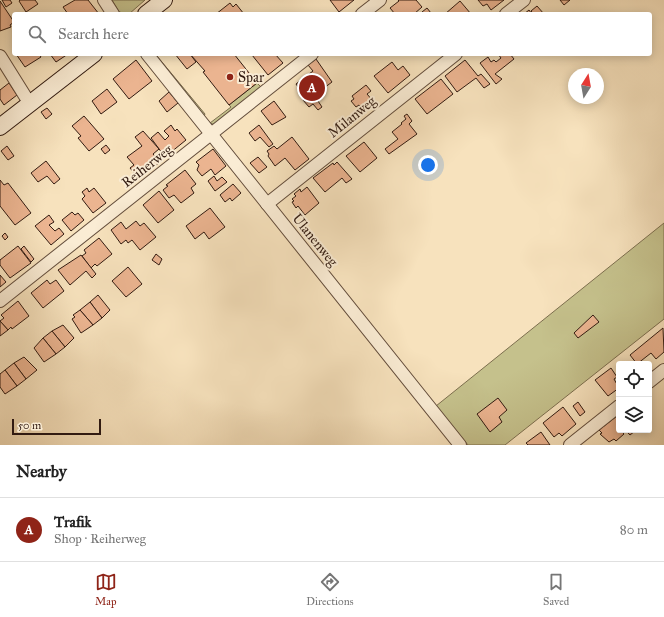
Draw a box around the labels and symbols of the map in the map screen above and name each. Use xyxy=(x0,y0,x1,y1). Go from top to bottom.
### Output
north arrow xyxy=(568,68,604,104)
place label: Spar xyxy=(238,69,265,86)
marker: Spar xyxy=(225,72,235,82)
pin: A xyxy=(299,73,325,103)
street label: Milanweg xyxy=(325,92,380,141)
street label: Reiherweg xyxy=(118,141,176,191)
your location xyxy=(418,155,438,175)
street label: Ulanenweg xyxy=(289,210,342,270)
scale bar xyxy=(12,417,101,436)

